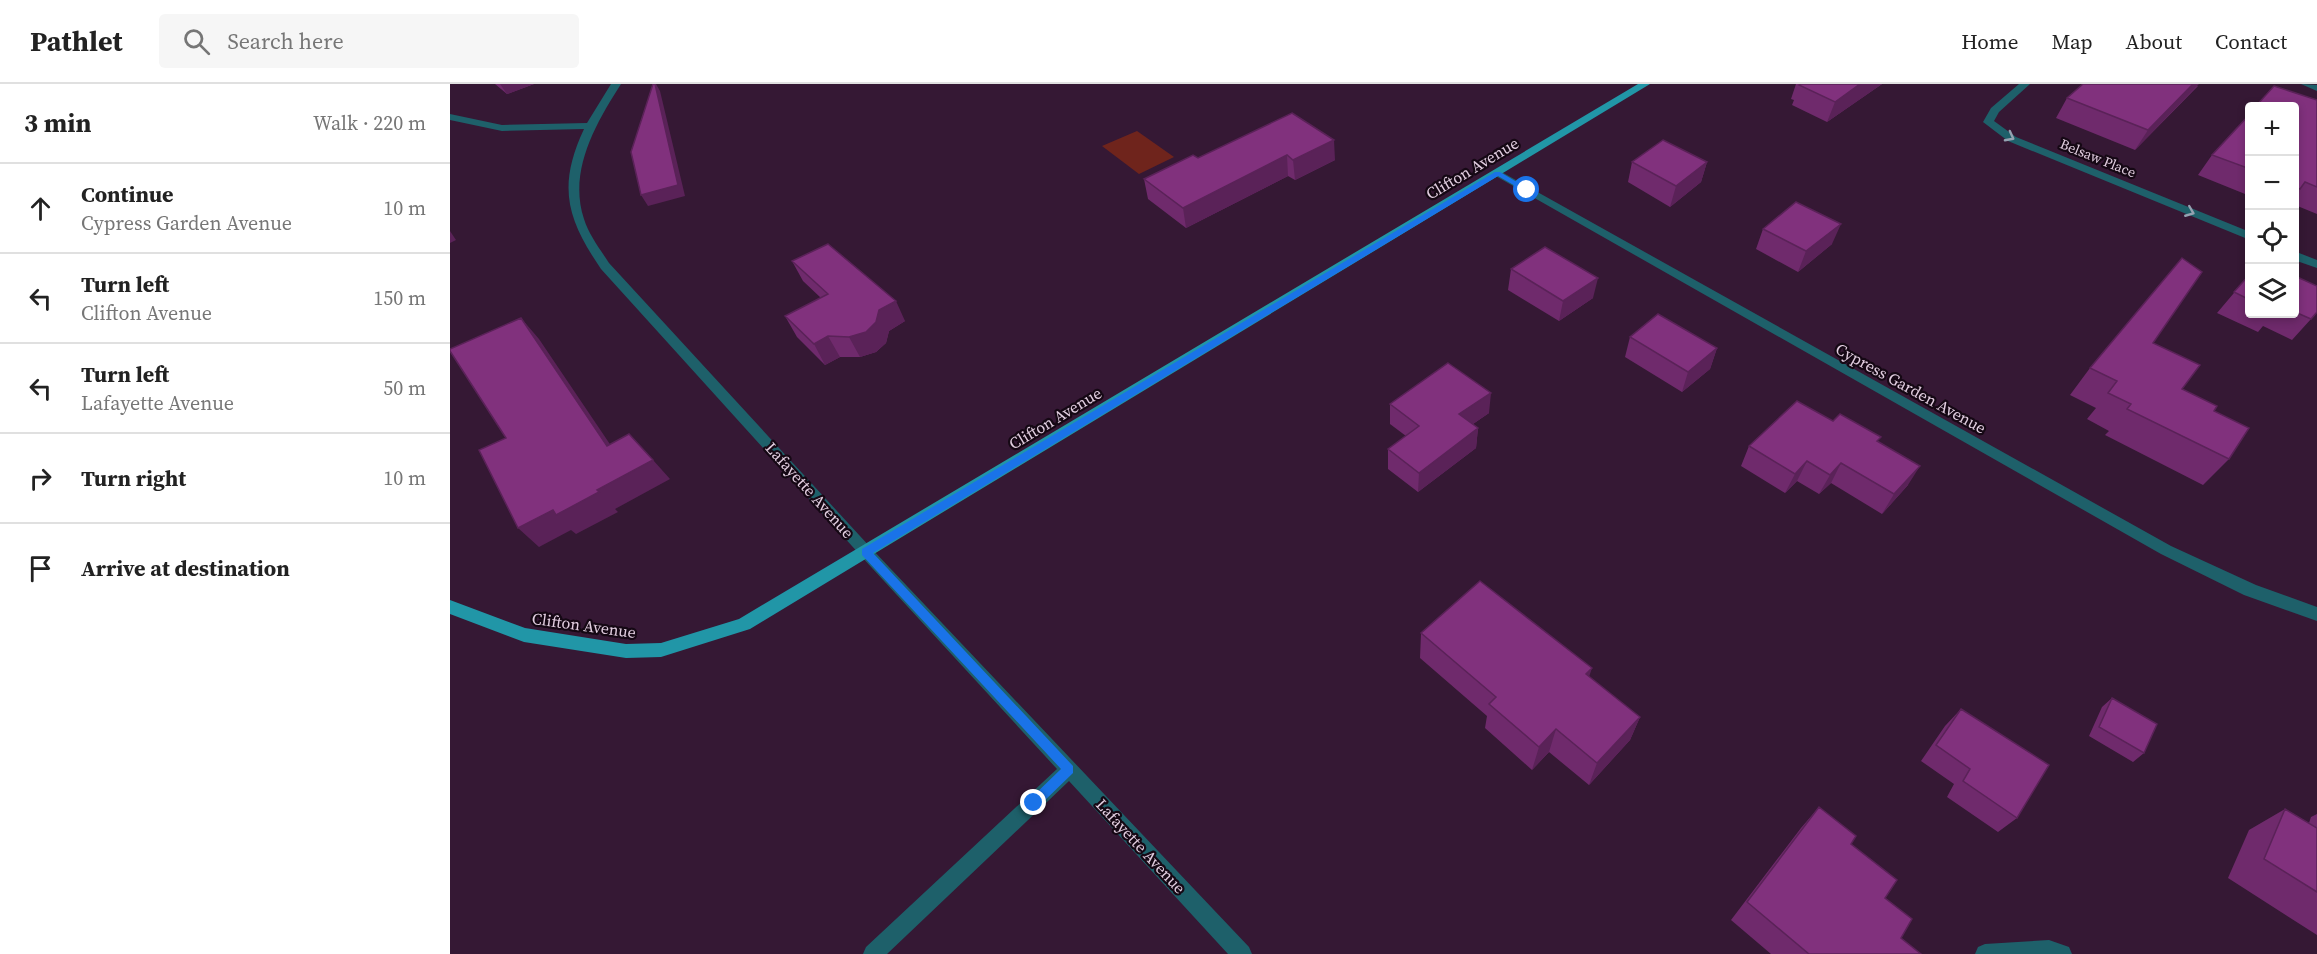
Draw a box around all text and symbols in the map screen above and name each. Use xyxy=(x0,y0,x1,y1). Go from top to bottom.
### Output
search box xyxy=(159,14,579,68)
text: Pathlet xyxy=(30,22,123,60)
icon: search xyxy=(180,25,213,58)
text: Search here xyxy=(228,26,344,56)
text: Home xyxy=(1961,27,2019,56)
text: Map xyxy=(2052,27,2093,56)
text: About xyxy=(2126,27,2182,56)
text: Contact xyxy=(2215,27,2287,56)
map controls xyxy=(2245,102,2299,318)
button: + xyxy=(2245,102,2299,156)
text: 3 min xyxy=(24,105,91,141)
text: Walk · 220 m xyxy=(313,109,426,137)
one-way arrow xyxy=(2003,130,2014,141)
street label: Clifton Avenue xyxy=(1421,132,1523,204)
street label: Belsaw Place xyxy=(2057,134,2139,182)
button: − xyxy=(2245,156,2299,210)
route start xyxy=(1513,176,1539,202)
text: Continue xyxy=(81,179,174,209)
icon: ahead xyxy=(24,192,57,225)
text: 10 m xyxy=(383,194,426,222)
one-way arrow xyxy=(2183,205,2194,217)
text: Cypress Garden Avenue xyxy=(81,209,292,237)
button: locate xyxy=(2245,210,2299,264)
button: layers xyxy=(2245,264,2299,318)
text: Turn left xyxy=(81,269,169,299)
icon: left xyxy=(24,282,57,315)
text: 150 m xyxy=(373,284,426,312)
text: Clifton Avenue xyxy=(81,299,212,327)
street label: Cypress Garden Avenue xyxy=(1832,337,1990,439)
text: Turn left xyxy=(81,359,169,389)
icon: left xyxy=(24,372,57,405)
text: 50 m xyxy=(383,374,426,402)
street label: Clifton Avenue xyxy=(1004,382,1106,454)
text: Lafayette Avenue xyxy=(81,389,234,417)
street label: Lafayette Avenue xyxy=(761,437,859,543)
icon: right xyxy=(24,462,57,495)
text: Turn right xyxy=(81,463,186,493)
text: 10 m xyxy=(383,464,426,492)
icon: arrive xyxy=(24,552,57,585)
text: Arrive at destination xyxy=(81,553,290,583)
street label: Clifton Avenue xyxy=(531,607,637,643)
route end xyxy=(1020,789,1046,815)
street label: Lafayette Avenue xyxy=(1091,794,1191,898)

